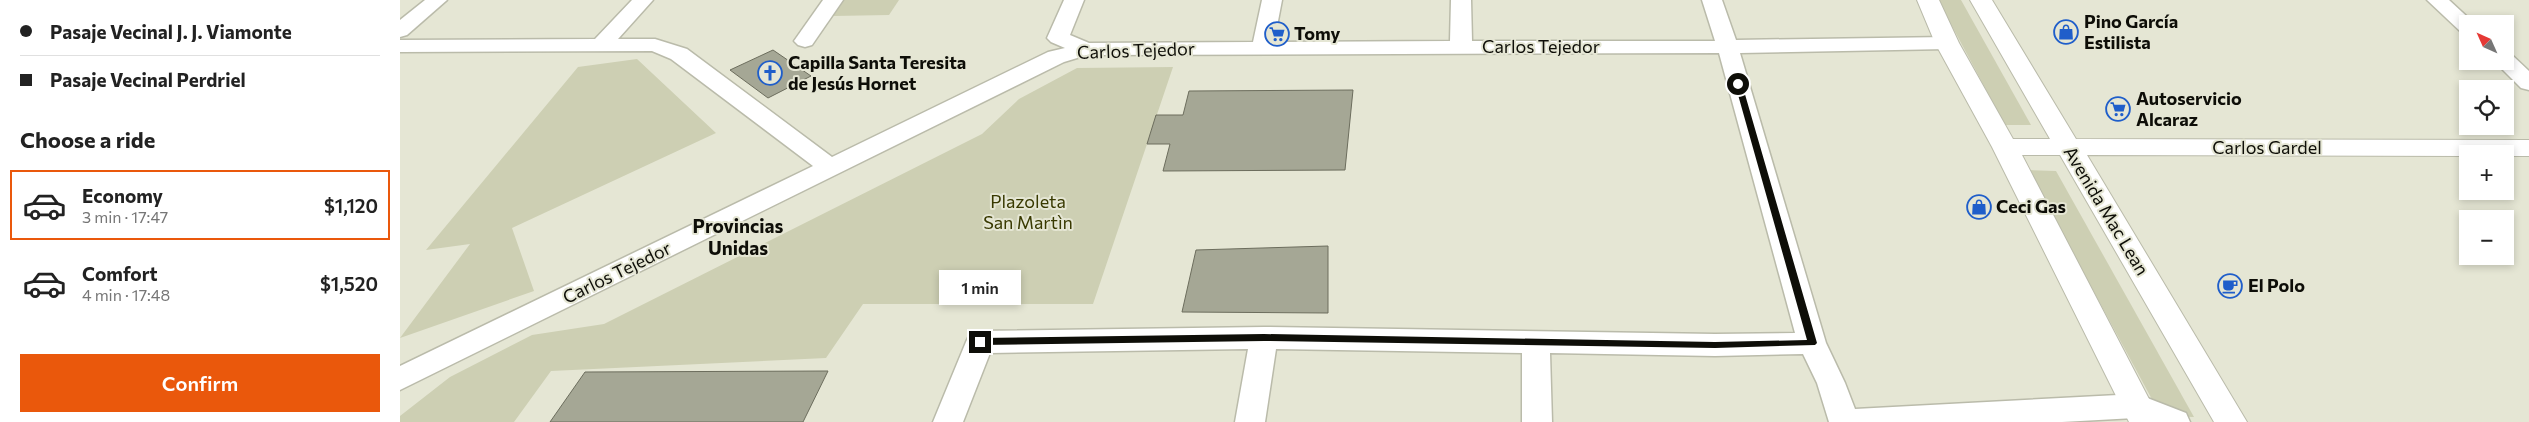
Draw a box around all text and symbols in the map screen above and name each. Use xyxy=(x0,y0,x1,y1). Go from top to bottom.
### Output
place label: Pino García Estilista xyxy=(2084,10,2178,53)
north arrow xyxy=(2459,15,2514,70)
map controls xyxy=(2459,15,2514,265)
shop icon: Pino García Estilista xyxy=(2053,19,2079,45)
text: Pasaje Vecinal J. J. Viamonte xyxy=(50,20,292,43)
supermarket icon: Tomy xyxy=(1264,21,1290,47)
place label: Tomy xyxy=(1294,22,1341,44)
street label: Carlos Tejedor xyxy=(1482,35,1600,57)
street label: Carlos Tejedor xyxy=(1077,37,1195,63)
place label: Capilla Santa Teresita de Jesús Hornet xyxy=(788,51,966,94)
church icon: Capilla Santa Teresita de Jesús Hornet xyxy=(757,60,783,86)
text: Pasaje Vecinal Perdriel xyxy=(50,68,246,91)
route start xyxy=(1727,73,1749,95)
button: locate xyxy=(2459,80,2514,135)
place label: Autoservicio Alcaraz xyxy=(2136,87,2242,130)
supermarket icon: Autoservicio Alcaraz xyxy=(2105,96,2131,122)
text: Choose a ride xyxy=(20,126,155,153)
street label: Carlos Gardel xyxy=(2212,136,2322,158)
street label: Avenida Mac Lean xyxy=(2060,142,2154,279)
button: + xyxy=(2459,145,2514,200)
icon: car xyxy=(22,183,67,228)
text: Economy xyxy=(82,184,163,207)
park label: Plazoleta San Martìn xyxy=(983,190,1073,233)
text: $1,120 xyxy=(324,194,378,217)
shop icon: Ceci Gas xyxy=(1966,194,1992,220)
place label: Ceci Gas xyxy=(1996,195,2066,217)
text: 3 min · 17:47 xyxy=(82,207,168,226)
button: − xyxy=(2459,210,2514,265)
district label: Provincias Unidas xyxy=(693,214,784,259)
street label: Carlos Tejedor xyxy=(559,236,674,308)
icon: car xyxy=(22,261,67,306)
text: Comfort xyxy=(82,262,158,285)
callout: 1 min xyxy=(939,270,1021,304)
text: $1,520 xyxy=(320,272,378,295)
cafe icon: El Polo xyxy=(2217,273,2243,299)
place label: El Polo xyxy=(2248,274,2305,296)
text: 1 min xyxy=(961,278,999,297)
text: 4 min · 17:48 xyxy=(82,285,170,304)
route end xyxy=(969,331,991,353)
button: Confirm xyxy=(20,354,380,412)

